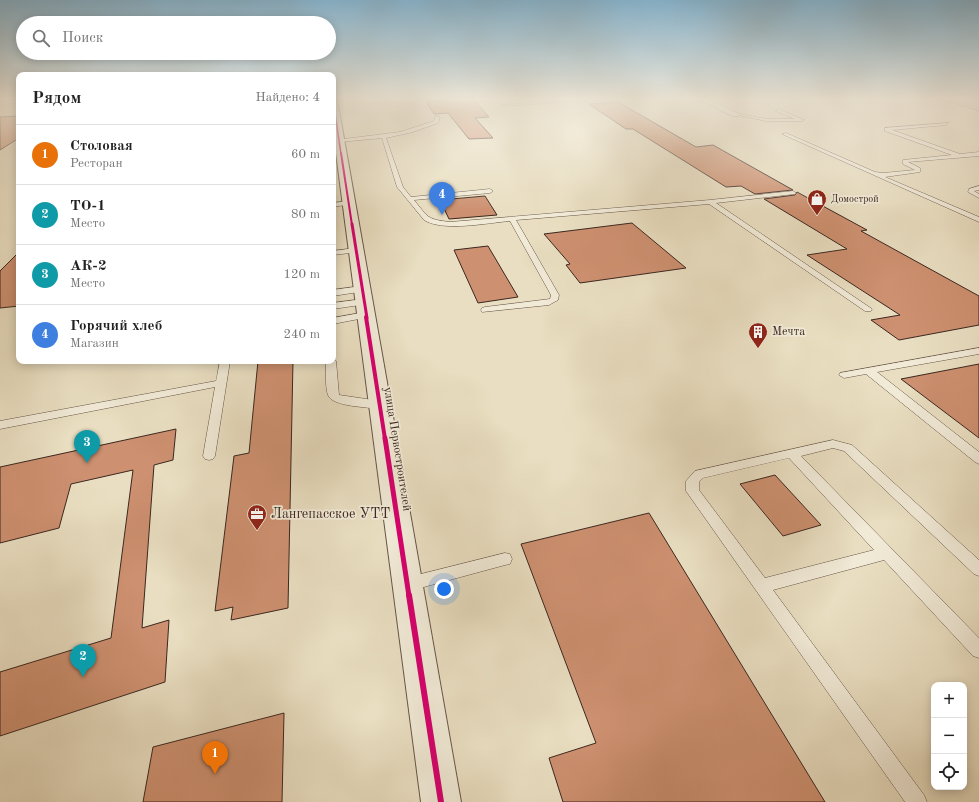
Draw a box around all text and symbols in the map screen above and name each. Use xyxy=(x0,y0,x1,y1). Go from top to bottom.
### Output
search box xyxy=(16,16,336,60)
icon: search xyxy=(30,27,52,49)
text: Поиск xyxy=(62,31,103,46)
text: Рядом xyxy=(32,90,81,107)
text: Найдено: 4 xyxy=(256,91,320,104)
text: Столовая xyxy=(70,139,133,154)
text: 1 xyxy=(41,148,49,161)
text: 60 m xyxy=(291,148,320,161)
text: Ресторан xyxy=(70,157,123,170)
pin: 4 xyxy=(429,182,455,215)
shop icon: Домострой xyxy=(806,188,828,216)
place label: Домострой xyxy=(831,194,879,204)
text: ТО-1 xyxy=(70,199,106,214)
text: 2 xyxy=(41,208,49,221)
text: 80 m xyxy=(291,208,320,221)
text: Место xyxy=(70,217,105,230)
text: АК-2 xyxy=(70,259,107,274)
text: 3 xyxy=(41,268,49,281)
text: 120 m xyxy=(283,268,320,281)
text: Место xyxy=(70,277,105,290)
text: Горячий хлеб xyxy=(70,319,162,334)
building icon: Мечта xyxy=(747,321,769,349)
place label: Мечта xyxy=(772,326,805,338)
text: 4 xyxy=(41,328,49,341)
text: 240 m xyxy=(283,328,320,341)
text: Магазин xyxy=(70,337,119,350)
street label: улица Первостроителей xyxy=(381,386,413,512)
pin: 3 xyxy=(74,430,100,463)
office icon: Лангепасское УТТ xyxy=(246,503,268,531)
place label: Лангепасское УТТ xyxy=(271,507,390,521)
your location xyxy=(434,579,454,599)
pin: 2 xyxy=(70,644,96,677)
map controls xyxy=(931,682,967,790)
button: + xyxy=(931,682,967,718)
button: − xyxy=(931,718,967,754)
pin: 1 xyxy=(202,741,228,774)
button: locate xyxy=(931,754,967,790)

